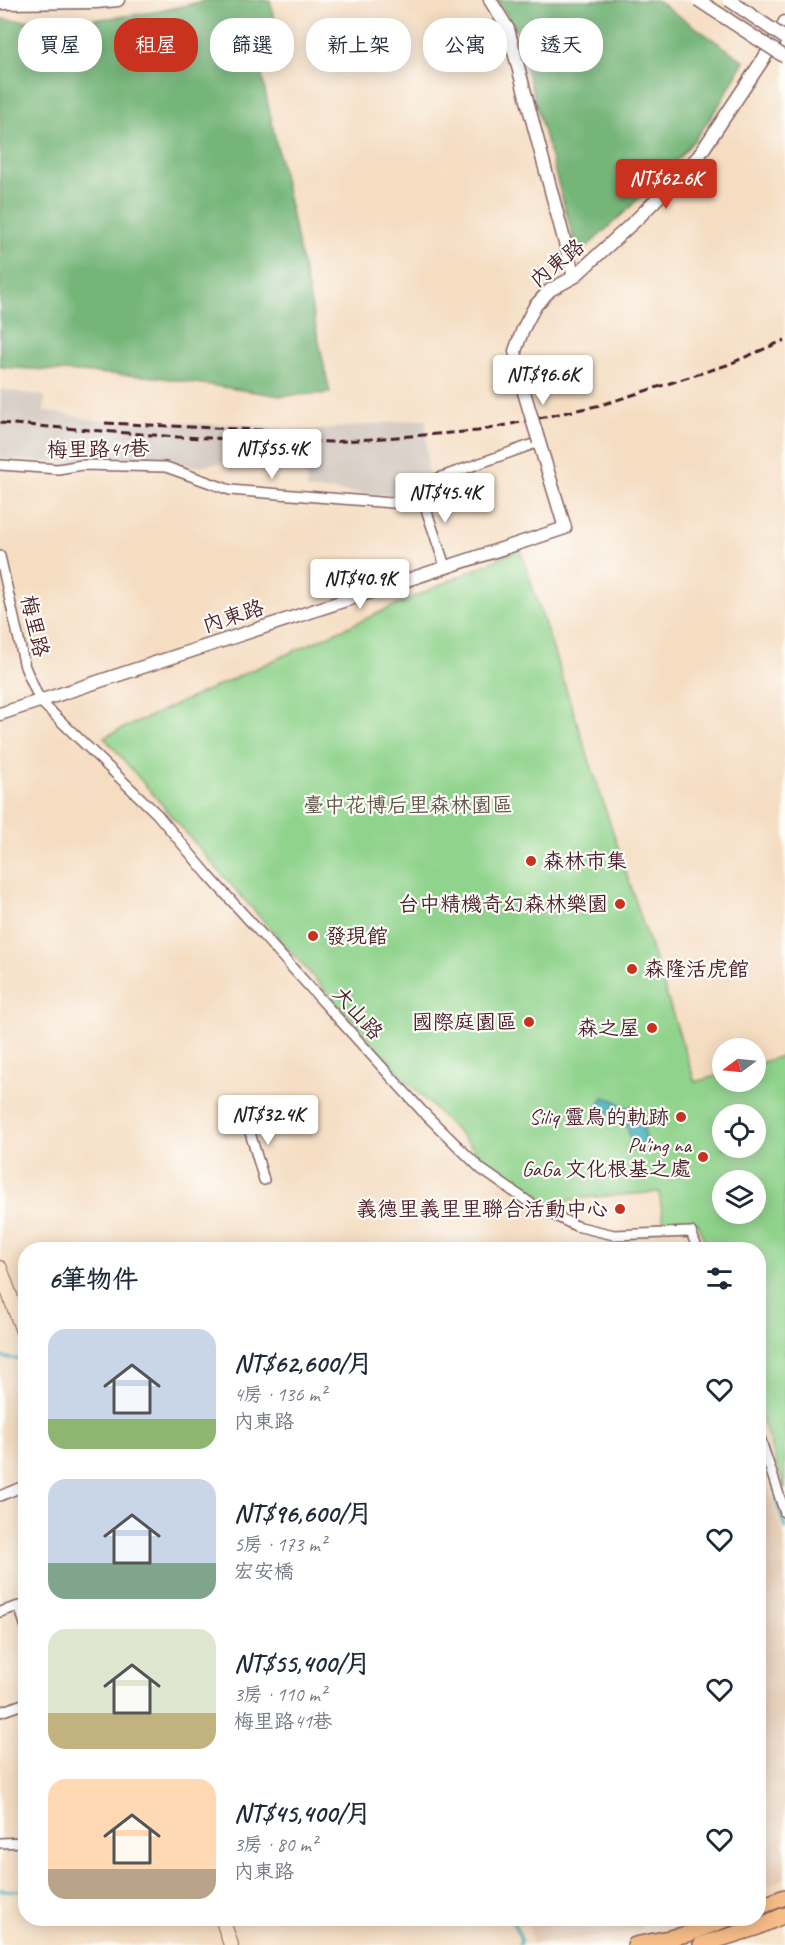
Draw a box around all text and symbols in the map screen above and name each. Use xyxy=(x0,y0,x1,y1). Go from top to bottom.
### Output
chip: 買屋 xyxy=(18,18,102,72)
chip: 租屋 xyxy=(114,18,198,72)
chip: 篩選 xyxy=(210,18,294,72)
chip: 新上架 xyxy=(306,18,411,72)
chip: 公寓 xyxy=(423,18,507,72)
chip: 透天 xyxy=(519,18,603,72)
pin: NT$62.6K xyxy=(604,159,728,210)
text: NT$62.6K xyxy=(630,166,702,191)
street label: 內東路 xyxy=(524,233,590,293)
pin: NT$96.6K xyxy=(481,355,605,406)
text: NT$96.6K xyxy=(507,362,579,387)
pin: NT$55.4K xyxy=(210,429,334,480)
street label: 梅里路41巷 xyxy=(46,435,150,463)
text: NT$55.4K xyxy=(236,436,308,461)
pin: NT$45.4K xyxy=(383,473,507,524)
text: NT$45.4K xyxy=(409,480,481,505)
pin: NT$40.9K xyxy=(298,559,422,610)
text: NT$40.9K xyxy=(324,566,396,591)
street label: 梅里路 xyxy=(15,592,55,660)
street label: 內東路 xyxy=(199,594,267,638)
park label: 臺中花博后里森林園區 xyxy=(303,792,513,818)
place label: 森林市集 xyxy=(543,848,627,874)
marker: 森林市集 xyxy=(524,854,538,868)
place label: 台中精機奇幻森林樂園 xyxy=(398,891,608,917)
marker: 台中精機奇幻森林樂園 xyxy=(613,897,627,911)
place label: 發現館 xyxy=(325,923,388,949)
marker: 發現館 xyxy=(306,929,320,943)
place label: 森隆活虎館 xyxy=(644,956,749,982)
marker: 森隆活虎館 xyxy=(625,962,639,976)
street label: 大山路 xyxy=(327,981,389,1045)
place label: 國際庭園區 xyxy=(412,1009,517,1035)
marker: 國際庭園區 xyxy=(522,1015,536,1029)
place label: 森之屋 xyxy=(577,1015,640,1041)
marker: 森之屋 xyxy=(645,1021,659,1035)
north arrow xyxy=(712,1038,766,1092)
map controls xyxy=(712,1038,766,1224)
pin: NT$32.4K xyxy=(206,1095,330,1146)
text: NT$32.4K xyxy=(232,1102,304,1127)
place label: Siliq 靈鳥的軌跡 xyxy=(529,1104,669,1130)
button: locate xyxy=(712,1104,766,1158)
marker: Siliq 靈鳥的軌跡 xyxy=(674,1110,688,1124)
place label: Pu'ing na GaGa 文化根基之處 xyxy=(522,1132,693,1182)
marker: Pu'ing na GaGa 文化根基之處 xyxy=(696,1150,710,1164)
button: layers xyxy=(712,1170,766,1224)
place label: 義德里義里里聯合活動中心 xyxy=(356,1196,608,1222)
marker: 義德里義里里聯合活動中心 xyxy=(613,1202,627,1216)
icon: filters xyxy=(703,1262,736,1295)
text: 6筆物件 xyxy=(48,1263,138,1296)
text: NT$62,600/月 xyxy=(234,1347,373,1380)
icon: home xyxy=(96,1353,168,1425)
icon: heart xyxy=(703,1373,736,1406)
text: 4房 · 136 m² xyxy=(234,1382,326,1407)
text: 內東路 xyxy=(234,1409,294,1434)
text: NT$96,600/月 xyxy=(234,1497,373,1530)
icon: home xyxy=(96,1503,168,1575)
icon: heart xyxy=(703,1523,736,1556)
text: 5房 · 173 m² xyxy=(234,1532,326,1557)
text: 宏安橋 xyxy=(234,1559,294,1584)
text: NT$55,400/月 xyxy=(234,1647,371,1680)
icon: home xyxy=(96,1653,168,1725)
icon: heart xyxy=(703,1673,736,1706)
text: 3房 · 110 m² xyxy=(234,1682,326,1707)
text: 梅里路41巷 xyxy=(234,1709,332,1734)
text: NT$45,400/月 xyxy=(234,1797,372,1830)
icon: home xyxy=(96,1803,168,1875)
icon: heart xyxy=(703,1823,736,1856)
text: 3房 · 80 m² xyxy=(234,1832,317,1857)
text: 內東路 xyxy=(234,1859,294,1884)

